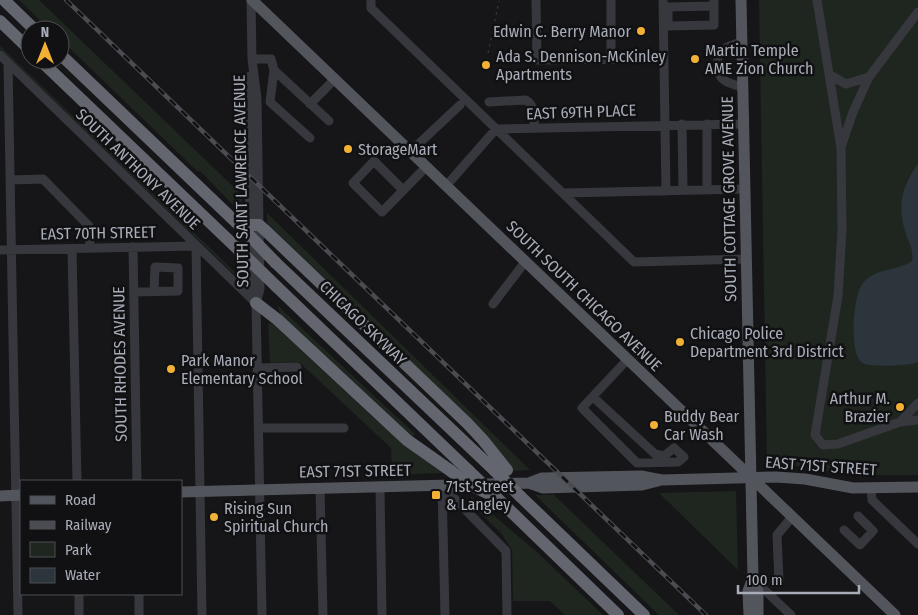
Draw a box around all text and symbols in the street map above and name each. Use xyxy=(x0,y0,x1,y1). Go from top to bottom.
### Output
north arrow xyxy=(20,20,70,70)
place label: Edwin C. Berry Manor xyxy=(493,22,631,41)
text: N xyxy=(41,24,49,41)
marker: Edwin C. Berry Manor xyxy=(635,25,647,37)
place label: Martin Temple AME Zion Church xyxy=(705,41,813,78)
place label: Ada S. Dennison-McKinley Apartments xyxy=(496,47,666,84)
marker: Martin Temple AME Zion Church xyxy=(689,53,701,65)
marker: Ada S. Dennison-McKinley Apartments xyxy=(480,59,492,71)
street label: SOUTH SAINT LAWRENCE AVENUE xyxy=(230,74,252,288)
street label: SOUTH COTTAGE GROVE AVENUE xyxy=(718,96,740,302)
street label: EAST 69TH PLACE xyxy=(526,101,636,123)
street label: SOUTH ANTHONY AVENUE xyxy=(72,105,204,233)
place label: StorageMart xyxy=(358,140,438,159)
marker: StorageMart xyxy=(342,143,354,155)
street label: SOUTH SOUTH CHICAGO AVENUE xyxy=(502,217,666,375)
street label: EAST 70TH STREET xyxy=(40,222,157,244)
street label: CHICAGO SKYWAY xyxy=(316,277,410,369)
street label: SOUTH RHODES AVENUE xyxy=(109,286,131,442)
place label: Chicago Police Department 3rd District xyxy=(690,324,844,361)
marker: Chicago Police Department 3rd District xyxy=(674,336,686,348)
place label: Park Manor Elementary School xyxy=(181,351,303,388)
marker: Park Manor Elementary School xyxy=(165,363,177,375)
place label: Arthur M. Brazier xyxy=(830,389,890,426)
marker: Arthur M. Brazier xyxy=(894,401,906,413)
place label: Buddy Bear Car Wash xyxy=(664,407,740,444)
marker: Buddy Bear Car Wash xyxy=(648,419,660,431)
street label: EAST 71ST STREET xyxy=(764,453,878,479)
street label: EAST 71ST STREET xyxy=(299,461,412,481)
place label: 71st Street & Langley xyxy=(446,477,514,514)
legend xyxy=(20,480,182,595)
marker: 71st Street & Langley xyxy=(430,489,442,501)
text: Road xyxy=(65,491,96,509)
place label: Rising Sun Spiritual Church xyxy=(224,499,329,536)
marker: Rising Sun Spiritual Church xyxy=(208,511,220,523)
text: Railway xyxy=(65,516,112,534)
text: Park xyxy=(65,541,92,559)
scale bar xyxy=(738,562,859,594)
text: Water xyxy=(65,566,101,584)
text: 100 m xyxy=(746,571,783,589)

